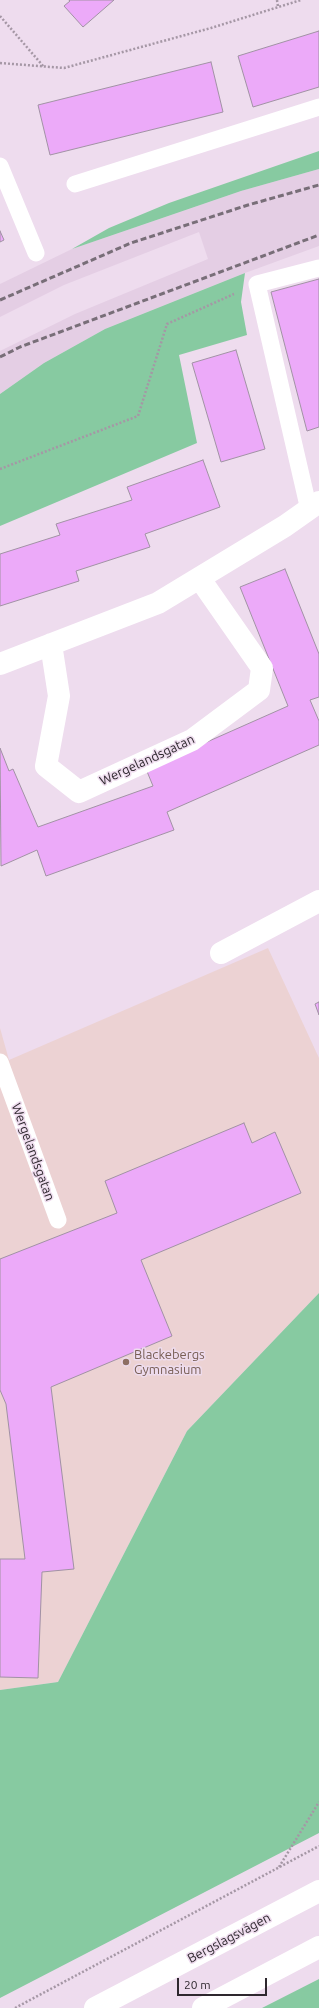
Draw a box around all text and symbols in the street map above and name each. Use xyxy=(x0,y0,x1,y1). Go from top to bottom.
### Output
street label: Wergelandsgatan xyxy=(97,731,197,789)
street label: Wergelandsgatan xyxy=(8,1101,58,1203)
place label: Blackebergs Gymnasium xyxy=(134,1347,205,1378)
marker: Blackebergs Gymnasium xyxy=(121,1357,131,1367)
street label: Bergslagsvägen xyxy=(185,1910,273,1966)
scale bar xyxy=(179,1970,269,1996)
text: 20 m xyxy=(184,1978,211,1991)

